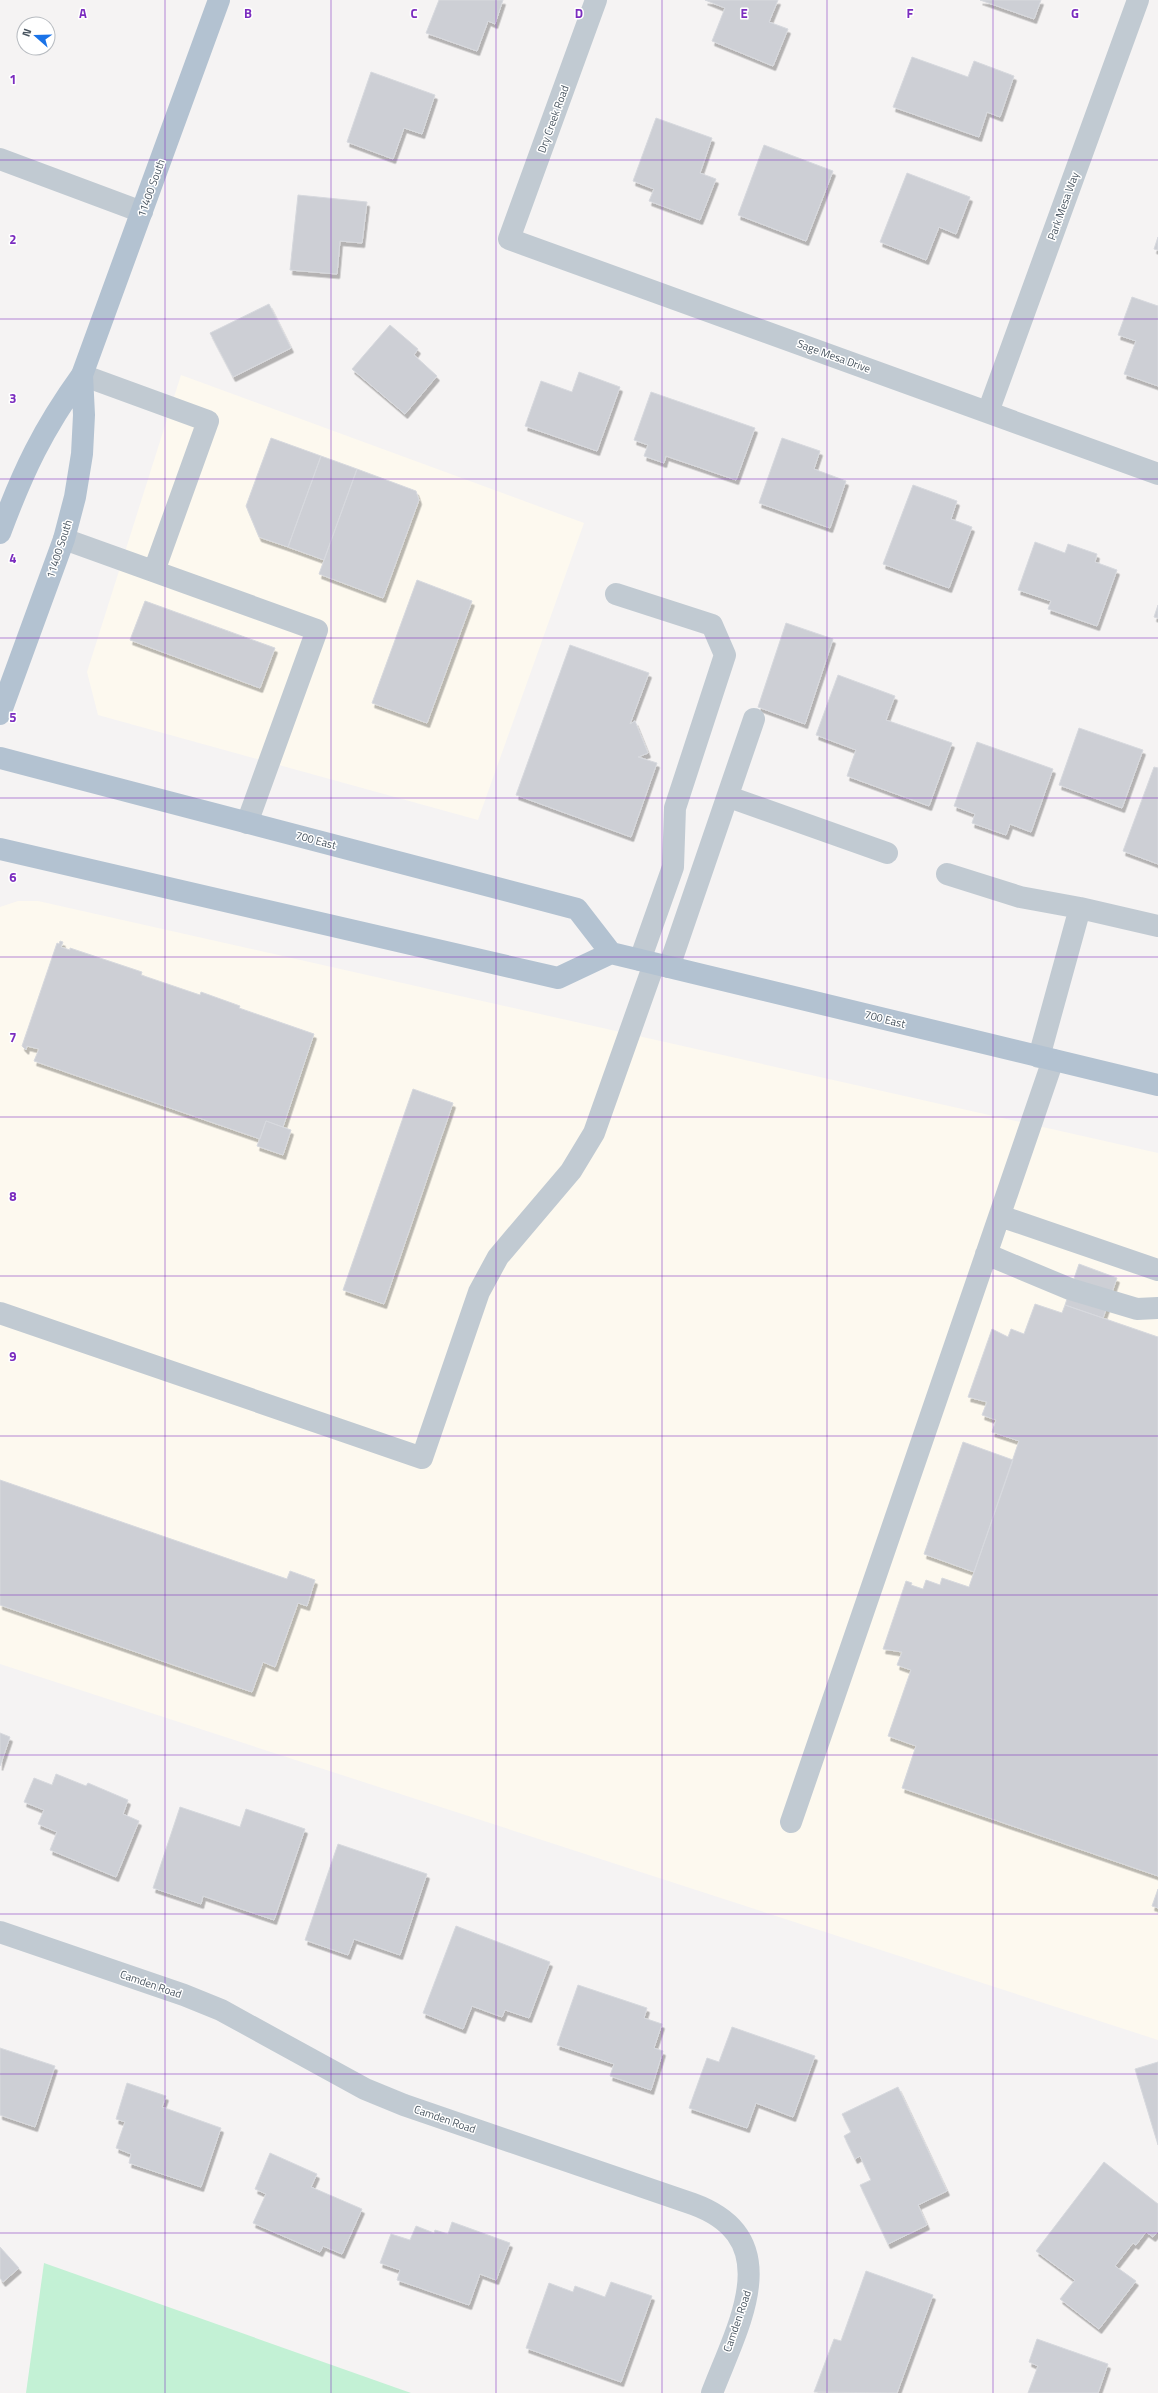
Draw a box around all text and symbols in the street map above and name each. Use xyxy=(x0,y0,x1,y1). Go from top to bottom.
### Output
text: A xyxy=(79,3,87,23)
text: B xyxy=(244,3,252,23)
text: C xyxy=(410,3,418,23)
text: D xyxy=(575,3,583,23)
text: E xyxy=(740,3,748,23)
text: F xyxy=(907,3,914,23)
text: G xyxy=(1071,3,1079,23)
north arrow xyxy=(16,16,56,56)
text: N xyxy=(18,26,35,39)
text: 1 xyxy=(9,69,17,89)
street label: Dry Creek Road xyxy=(533,83,573,155)
street label: 11400 South xyxy=(133,157,169,219)
street label: Park Mesa Way xyxy=(1043,169,1083,242)
text: 2 xyxy=(9,229,17,249)
street label: Sage Mesa Drive xyxy=(795,335,873,377)
text: 3 xyxy=(9,388,17,408)
street label: 11400 South xyxy=(42,518,76,580)
text: 4 xyxy=(9,548,17,568)
text: 5 xyxy=(9,707,17,727)
street label: 700 East xyxy=(294,827,338,853)
text: 6 xyxy=(9,867,17,887)
street label: 700 East xyxy=(863,1006,907,1032)
text: 7 xyxy=(9,1027,17,1047)
text: 8 xyxy=(9,1186,17,1206)
text: 9 xyxy=(9,1346,17,1366)
street label: Camden Road xyxy=(118,1966,184,2002)
street label: Camden Road xyxy=(412,2101,478,2137)
street label: Camden Road xyxy=(719,2288,755,2354)

